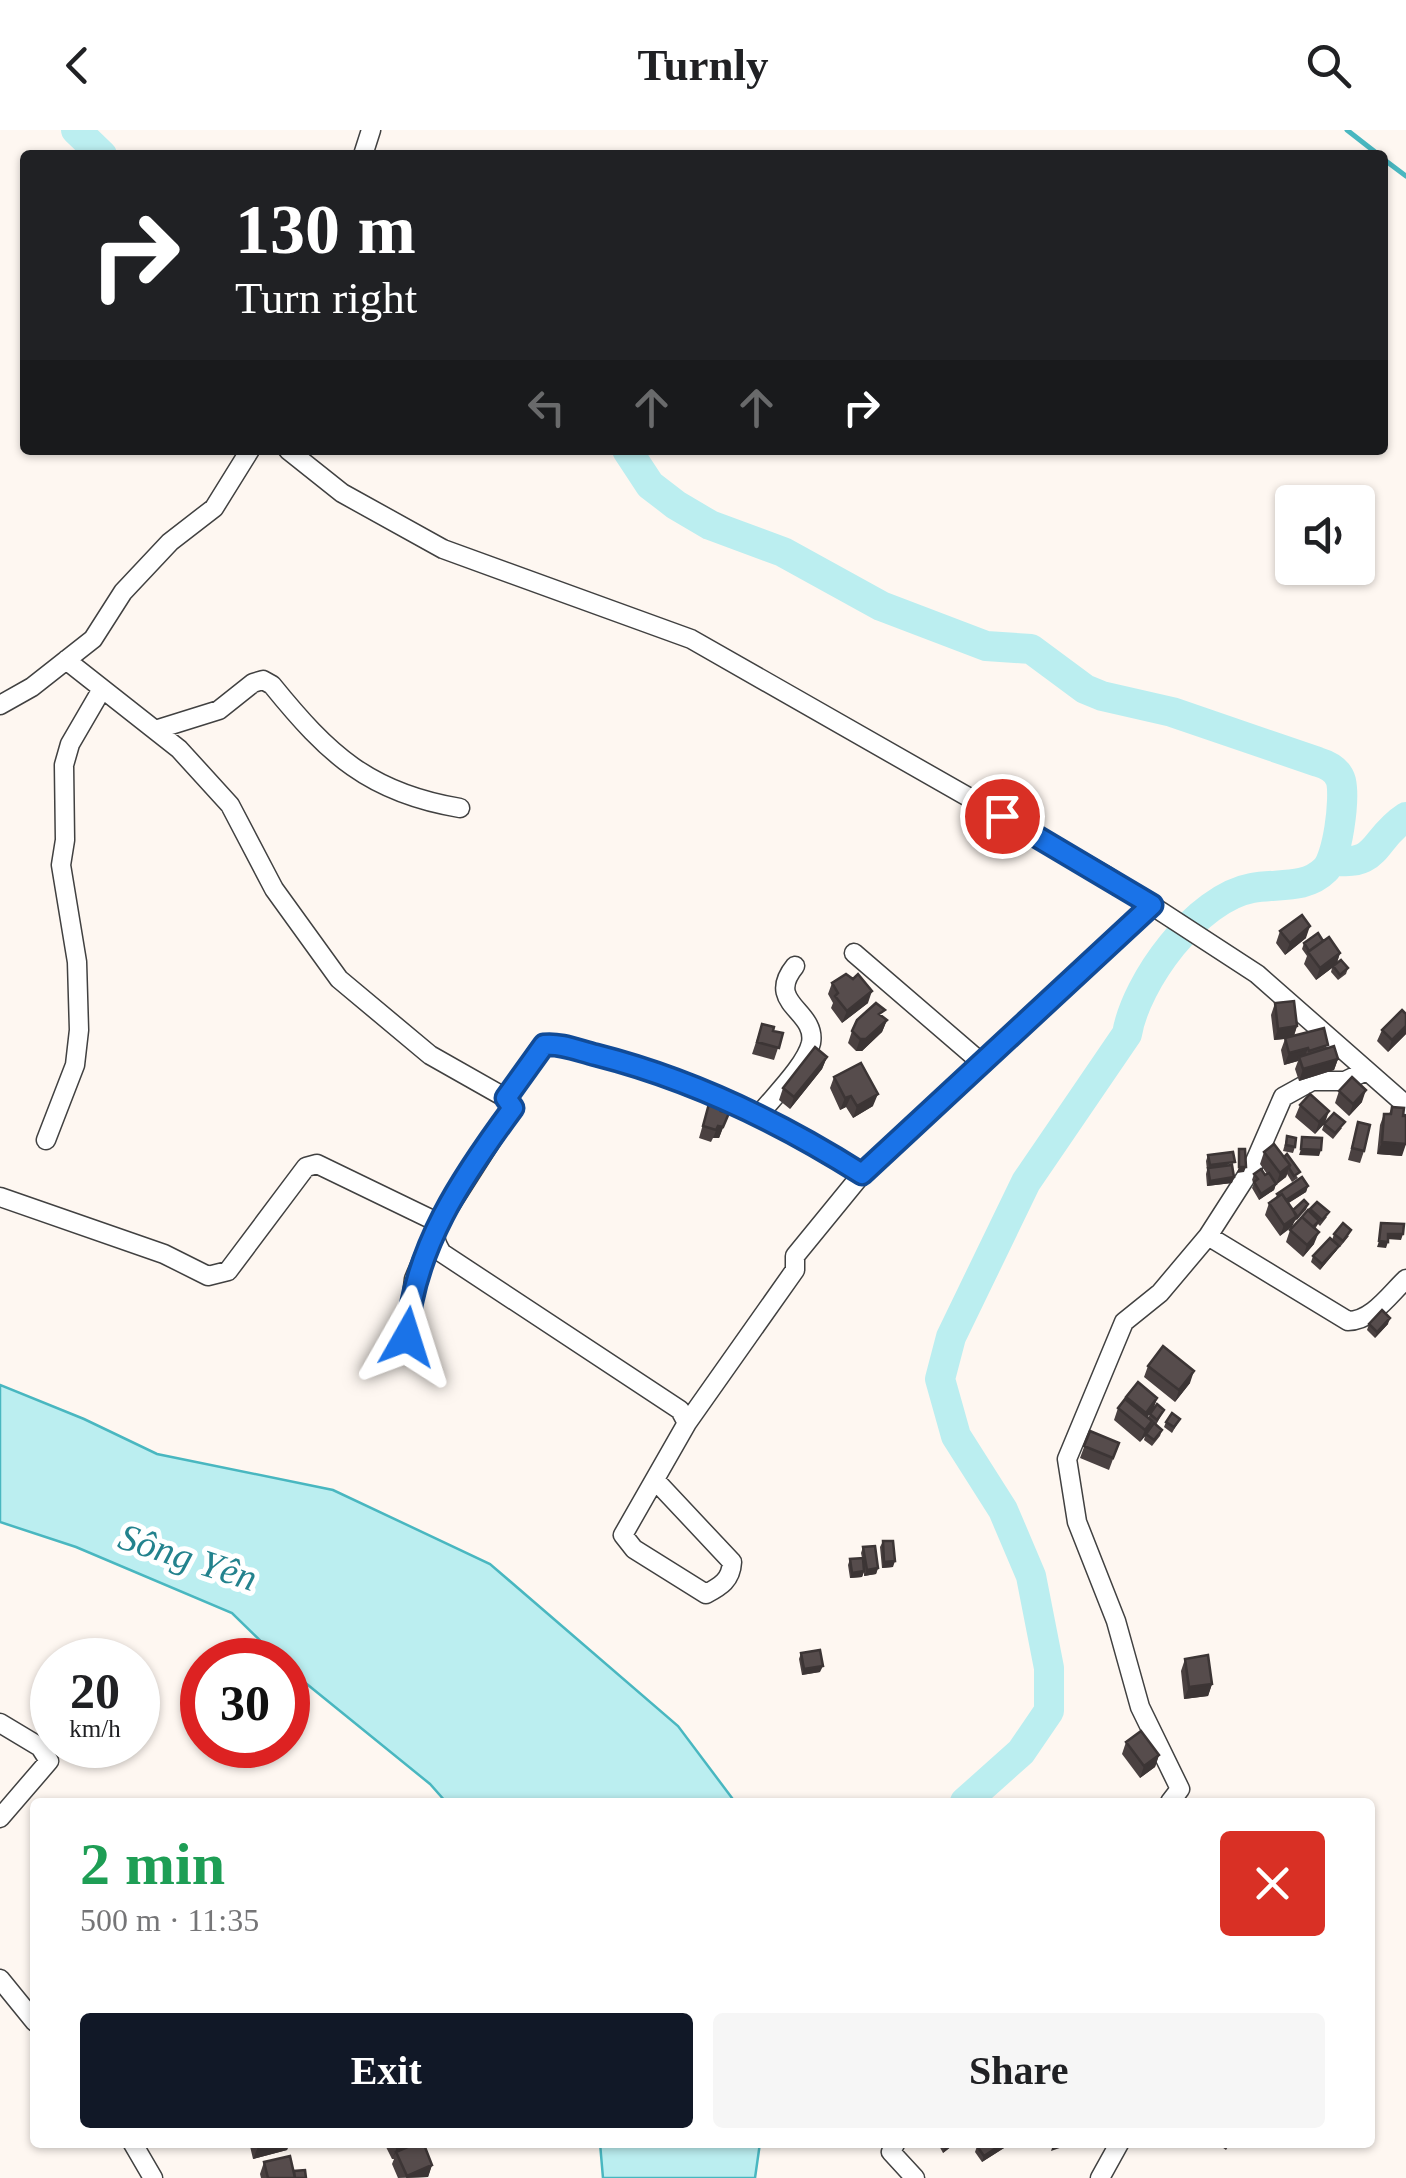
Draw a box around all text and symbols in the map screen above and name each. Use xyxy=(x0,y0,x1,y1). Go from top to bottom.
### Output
icon: back xyxy=(50,38,105,93)
icon: search xyxy=(1301,38,1356,93)
text: Turnly xyxy=(638,40,768,90)
icon: right xyxy=(70,190,200,320)
text: 130 m xyxy=(235,191,416,268)
text: Turn right xyxy=(235,273,417,323)
icon: left xyxy=(519,380,574,435)
icon: ahead xyxy=(624,380,679,435)
icon: ahead xyxy=(729,380,784,435)
icon: right xyxy=(834,380,889,435)
map controls xyxy=(1275,485,1375,585)
button: sound xyxy=(1275,485,1375,585)
pin xyxy=(960,774,1045,859)
icon: arrive xyxy=(975,789,1030,844)
position arrow xyxy=(355,1285,459,1389)
water label: Sông Yên xyxy=(114,1515,262,1599)
speed limit sign: 30 xyxy=(180,1638,310,1768)
text: 20 xyxy=(70,1663,120,1719)
text: km/h xyxy=(69,1715,121,1742)
text: 2 min xyxy=(80,1831,225,1897)
button: close xyxy=(1220,1831,1325,1936)
text: 500 m · 11:35 xyxy=(80,1902,259,1938)
button: Exit xyxy=(80,2013,693,2128)
button: Share xyxy=(713,2013,1325,2128)

